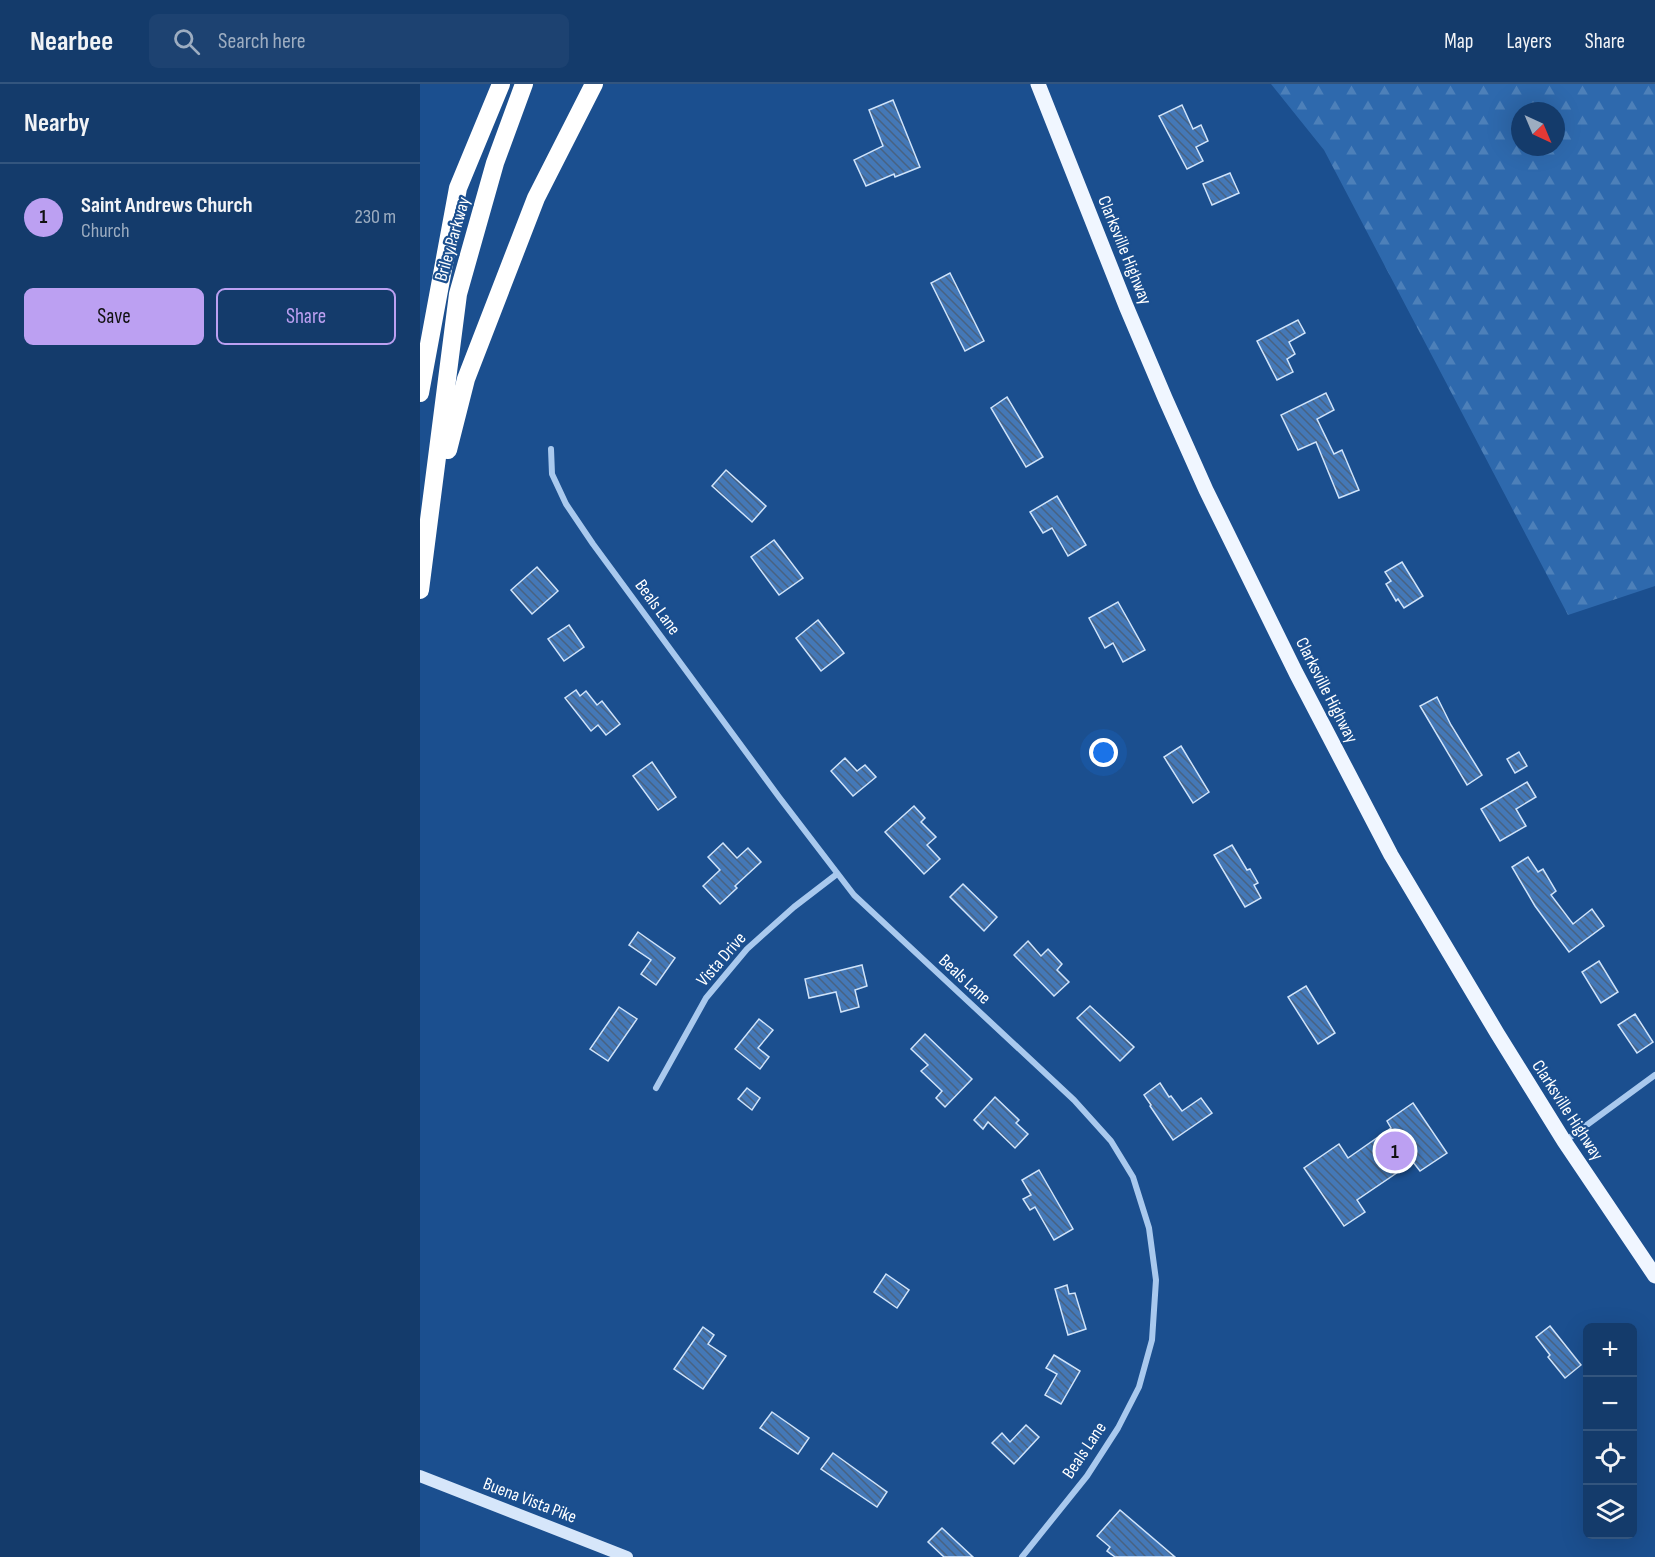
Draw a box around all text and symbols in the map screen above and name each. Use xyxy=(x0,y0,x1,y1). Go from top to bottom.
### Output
search box xyxy=(149,14,569,68)
text: Nearbee xyxy=(30,25,113,58)
icon: search xyxy=(170,25,203,58)
text: Search here xyxy=(218,28,306,55)
text: Map xyxy=(1444,29,1473,54)
text: Layers xyxy=(1506,29,1552,54)
text: Share xyxy=(1585,29,1625,54)
north arrow xyxy=(1511,102,1565,156)
text: Nearby xyxy=(24,108,90,139)
text: Saint Andrews Church xyxy=(81,192,252,219)
street label: Clarksville Highway xyxy=(1093,193,1156,308)
street label: Briley Parkway xyxy=(430,194,475,284)
text: 1 xyxy=(40,205,47,229)
text: 230 m xyxy=(354,205,396,229)
text: Church xyxy=(81,219,130,243)
button: Save xyxy=(24,288,204,345)
button: Share xyxy=(216,288,396,345)
street label: Beals Lane xyxy=(630,575,685,639)
street label: Clarksville Highway xyxy=(1291,634,1362,746)
your location xyxy=(1089,738,1118,767)
street label: Vista Drive xyxy=(692,928,750,991)
street label: Beals Lane xyxy=(934,950,995,1009)
street label: Clarksville Highway xyxy=(1527,1056,1608,1164)
pin: 1 xyxy=(1376,1128,1414,1174)
map controls xyxy=(1583,1323,1637,1539)
button: + xyxy=(1583,1323,1637,1377)
button: − xyxy=(1583,1377,1637,1431)
street label: Beals Lane xyxy=(1058,1418,1111,1482)
button: locate xyxy=(1583,1431,1637,1485)
street label: Buena Vista Pike xyxy=(480,1473,579,1528)
button: layers xyxy=(1583,1485,1637,1539)

